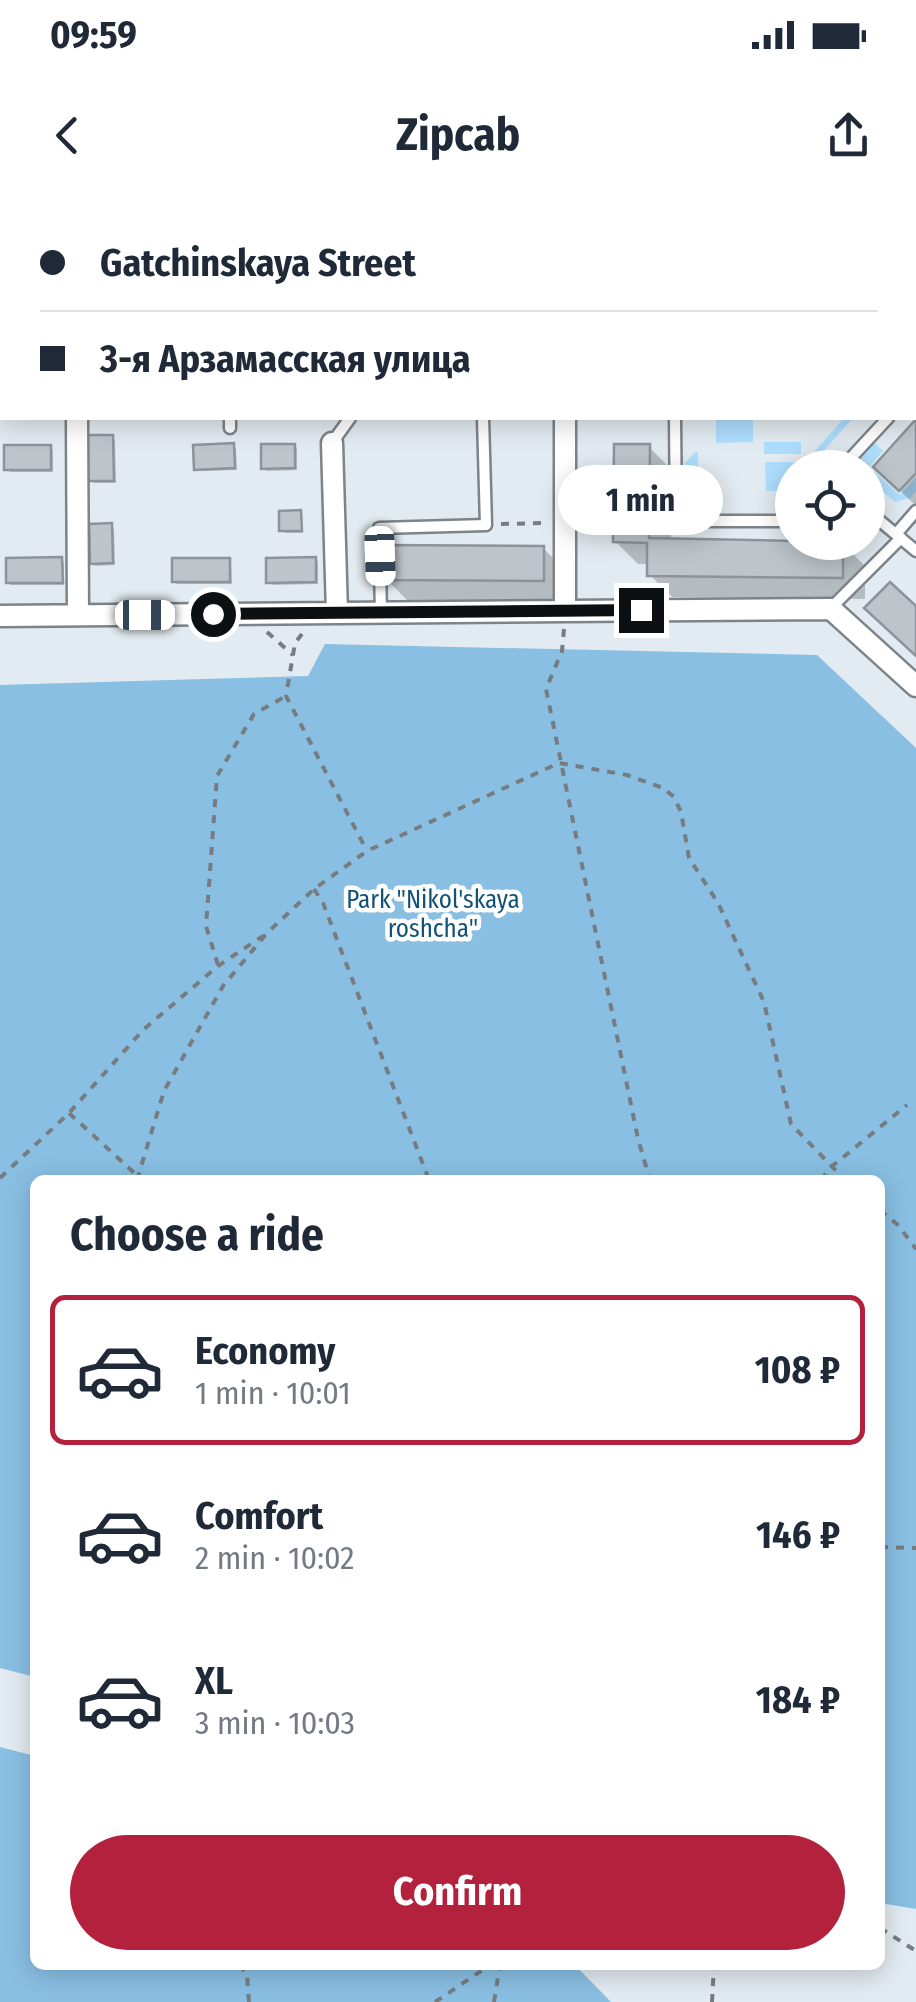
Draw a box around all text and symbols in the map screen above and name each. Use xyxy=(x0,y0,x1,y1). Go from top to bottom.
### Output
text: 09:59 xyxy=(50,12,137,58)
icon: back xyxy=(40,108,95,163)
text: Zipcab xyxy=(396,108,520,162)
icon: share xyxy=(821,108,876,163)
text: Gatchinskaya Street xyxy=(100,240,416,286)
text: 3-я Арзамасская улица xyxy=(100,336,471,382)
map controls xyxy=(775,450,885,560)
button: locate xyxy=(775,450,885,560)
callout: 1 min xyxy=(558,465,724,535)
text: 1 min xyxy=(606,481,675,519)
car xyxy=(364,525,396,587)
route end xyxy=(619,588,664,633)
route start xyxy=(191,592,236,637)
car xyxy=(115,600,175,630)
park label: Park "Nikol'skaya roshcha" xyxy=(346,885,520,944)
text: Choose a ride xyxy=(70,1208,324,1262)
icon: car xyxy=(75,1325,165,1415)
text: Economy xyxy=(195,1328,335,1374)
text: 108 ₽ xyxy=(755,1347,840,1393)
text: 1 min · 10:01 xyxy=(195,1374,351,1412)
icon: car xyxy=(75,1490,165,1580)
text: Comfort xyxy=(195,1493,323,1539)
text: 146 ₽ xyxy=(756,1512,840,1558)
text: 2 min · 10:02 xyxy=(195,1539,354,1577)
icon: car xyxy=(75,1655,165,1745)
text: XL xyxy=(195,1658,233,1704)
text: 184 ₽ xyxy=(756,1677,840,1723)
text: 3 min · 10:03 xyxy=(195,1704,355,1742)
button: Confirm xyxy=(70,1835,845,1950)

